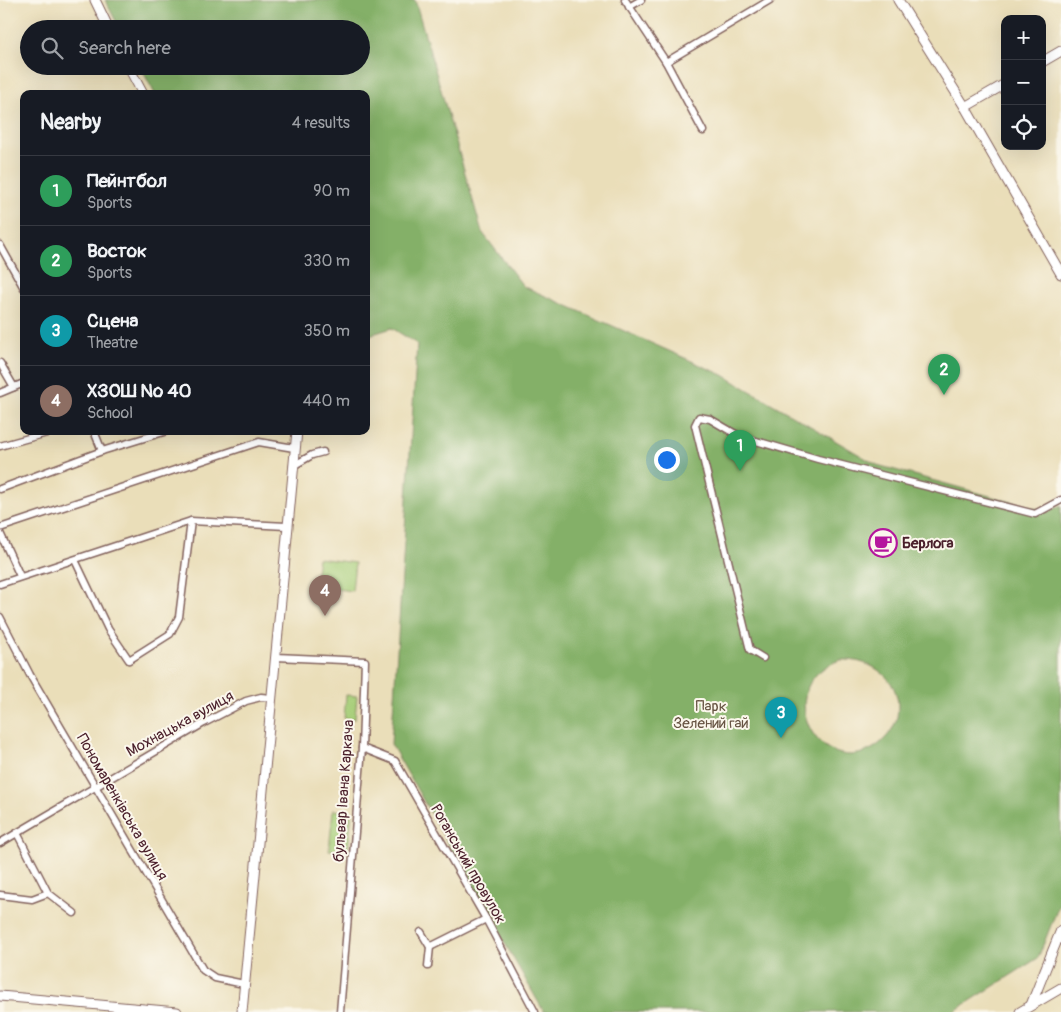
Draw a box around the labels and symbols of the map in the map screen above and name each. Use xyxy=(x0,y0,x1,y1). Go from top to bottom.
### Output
pin: 2 xyxy=(928,354,960,395)
pin: 1 xyxy=(724,430,756,471)
your location xyxy=(654,447,680,473)
cafe icon: Берлога xyxy=(868,528,898,558)
place label: Берлога xyxy=(902,534,954,553)
pin: 4 xyxy=(309,575,341,616)
street label: Мохнацька вулиця xyxy=(123,687,237,761)
park label: Парк Зелений гай xyxy=(673,697,749,733)
pin: 3 xyxy=(765,697,797,738)
street label: бульвар Івана Каркача xyxy=(330,719,358,863)
street label: Пономаренківська вулиця xyxy=(72,730,172,884)
street label: Роганський провулок xyxy=(426,801,510,927)

